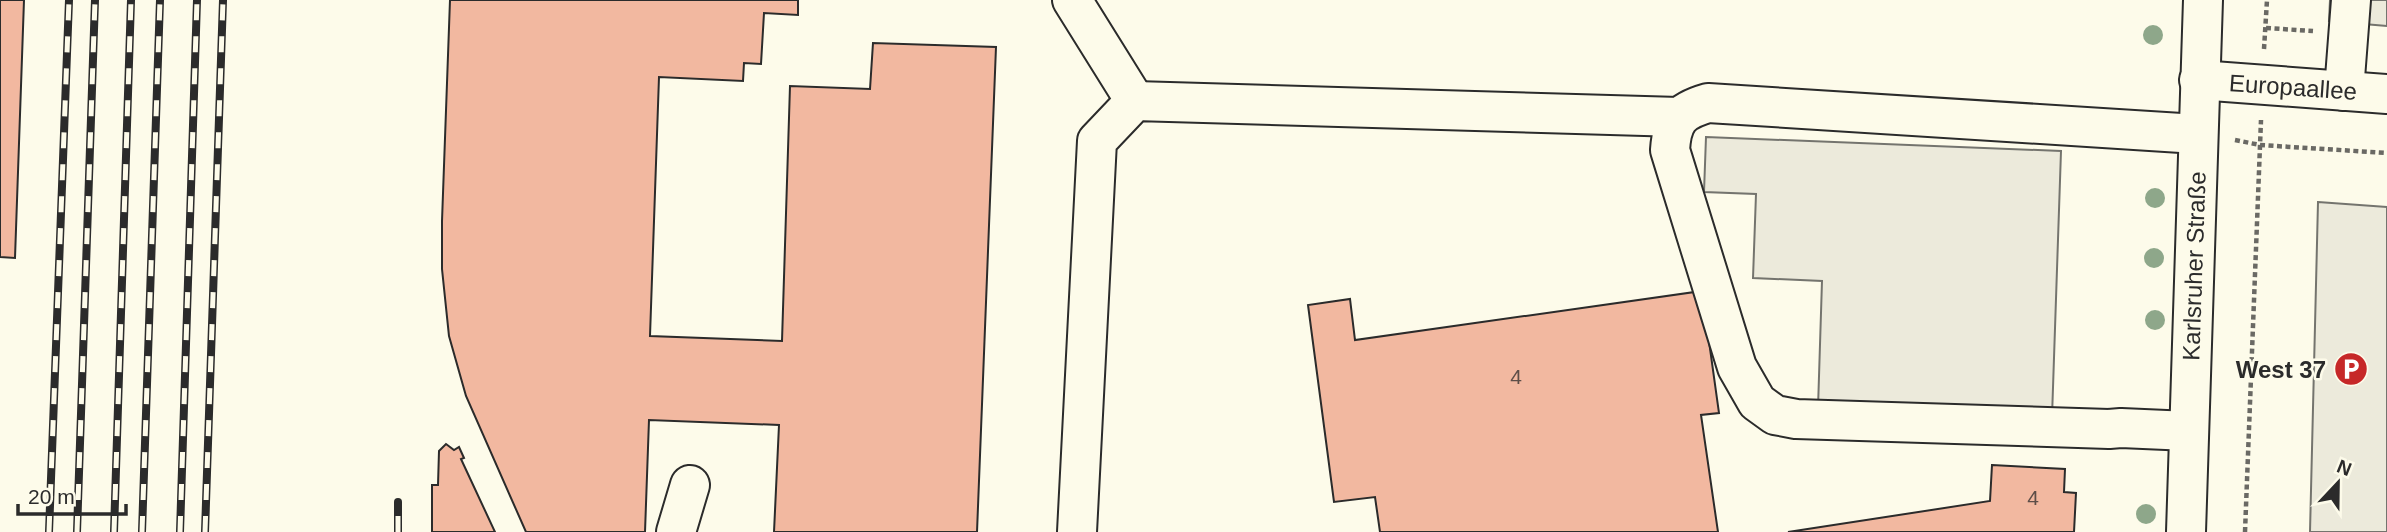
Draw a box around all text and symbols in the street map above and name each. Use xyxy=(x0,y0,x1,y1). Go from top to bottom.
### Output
street label: Europaallee xyxy=(2228,69,2358,105)
street label: Karlsruher Straße xyxy=(2177,171,2211,361)
parking icon: West 37 xyxy=(2332,350,2370,388)
place label: West 37 xyxy=(2236,356,2326,383)
house number: 4 xyxy=(1510,365,1522,388)
north arrow xyxy=(2303,448,2373,518)
text: N xyxy=(2334,455,2354,480)
scale bar xyxy=(18,472,126,516)
text: 20 m xyxy=(28,485,75,508)
house number: 4 xyxy=(2027,486,2039,509)

